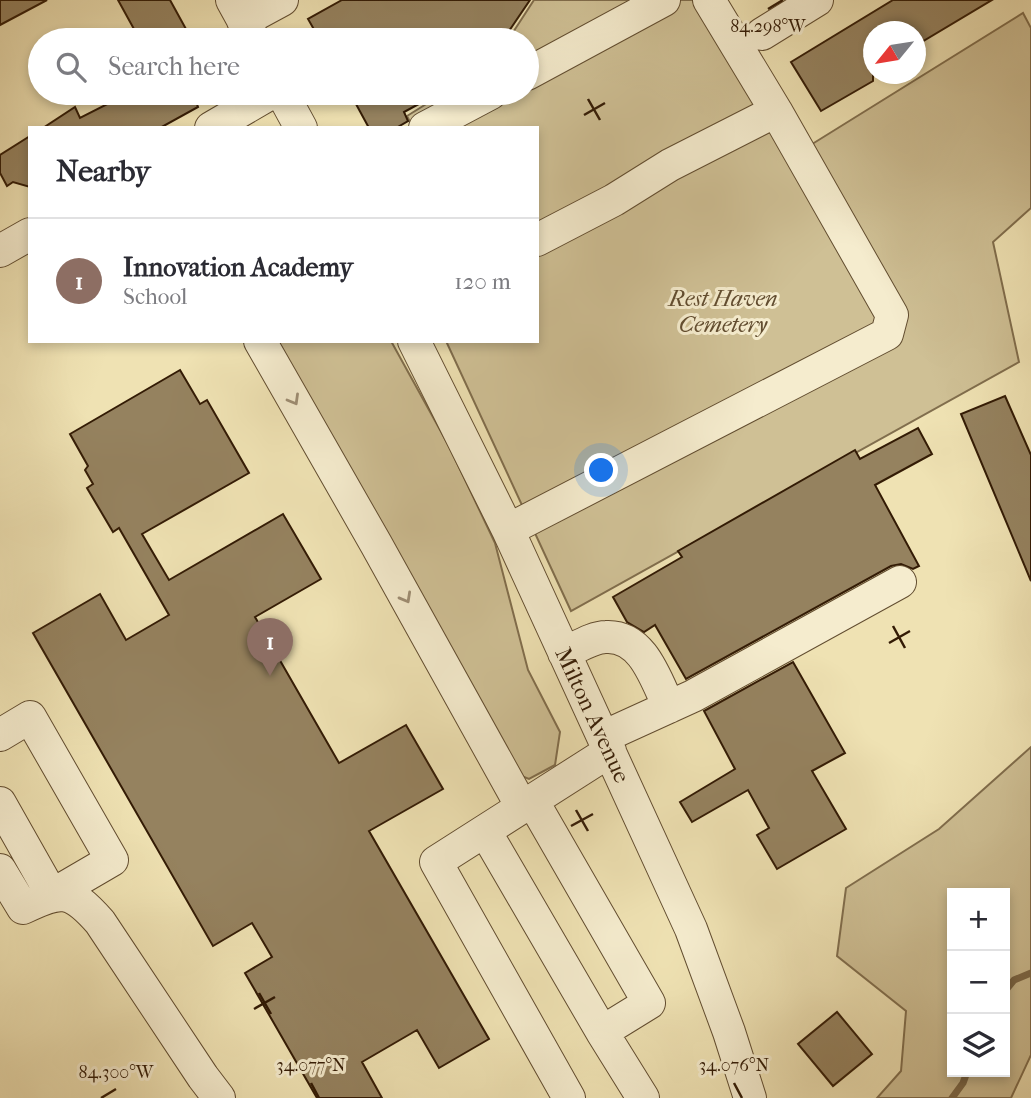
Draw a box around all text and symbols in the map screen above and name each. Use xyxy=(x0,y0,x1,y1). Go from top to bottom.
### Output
text: 84.298°W xyxy=(730,16,807,37)
north arrow xyxy=(863,21,926,84)
search box xyxy=(28,28,539,105)
icon: search xyxy=(52,48,90,86)
text: Search here xyxy=(108,51,240,82)
text: Nearby xyxy=(56,154,151,189)
text: Innovation Academy xyxy=(123,252,353,283)
text: 1 xyxy=(75,268,83,295)
text: 120 m xyxy=(454,268,511,295)
text: School xyxy=(123,283,187,310)
park label: Rest Haven Cemetery xyxy=(666,285,778,338)
one-way arrow xyxy=(286,393,299,406)
your location xyxy=(584,453,618,487)
one-way arrow xyxy=(398,591,411,604)
pin: 1 xyxy=(247,618,293,676)
street label: Milton Avenue xyxy=(549,643,636,787)
map controls xyxy=(947,888,1010,1077)
button: + xyxy=(947,888,1010,951)
button: − xyxy=(947,951,1010,1014)
button: layers xyxy=(947,1014,1010,1077)
text: 34.077°N xyxy=(276,1055,346,1076)
text: 34.076°N xyxy=(699,1055,770,1076)
text: 84.300°W xyxy=(79,1062,155,1083)

